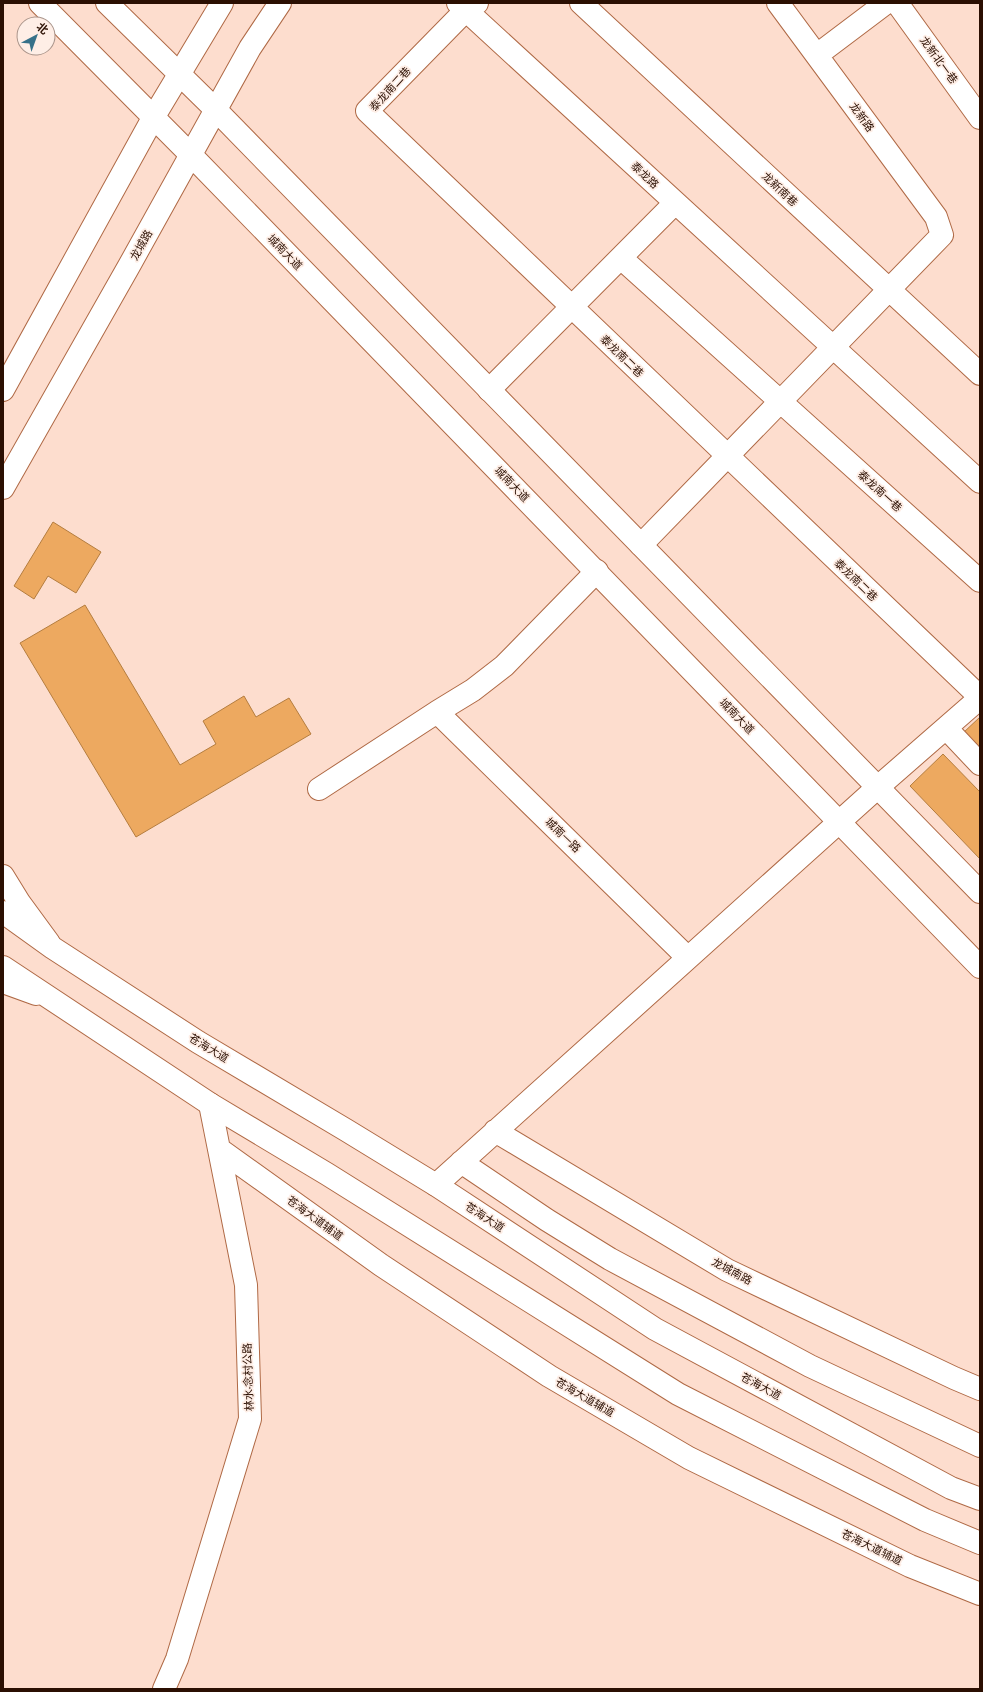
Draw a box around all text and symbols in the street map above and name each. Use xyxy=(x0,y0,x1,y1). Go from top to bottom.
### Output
north arrow xyxy=(16,16,56,56)
text: 北 xyxy=(33,19,52,38)
street label: 龙新北一巷 xyxy=(916,33,962,87)
street label: 泰龙南二巷 xyxy=(366,63,414,115)
street label: 龙新路 xyxy=(846,99,878,135)
street label: 泰龙路 xyxy=(627,158,663,192)
street label: 龙新南巷 xyxy=(758,168,802,210)
street label: 龙城路 xyxy=(126,227,156,263)
street label: 城南大道 xyxy=(264,231,306,273)
street label: 泰龙南二巷 xyxy=(597,331,647,381)
street label: 城南大道 xyxy=(491,463,533,505)
street label: 泰龙南一巷 xyxy=(854,467,906,515)
street label: 泰龙南二巷 xyxy=(831,555,881,605)
street label: 城南大道 xyxy=(716,695,758,737)
street label: 城南一路 xyxy=(542,814,584,856)
street label: 苍海大道 xyxy=(186,1030,232,1066)
street label: 苍海大道辅道 xyxy=(284,1192,346,1244)
street label: 苍海大道 xyxy=(462,1198,508,1236)
street label: 龙城南路 xyxy=(709,1254,755,1288)
street label: 林水-念村公路 xyxy=(239,1343,257,1411)
street label: 苍海大道 xyxy=(738,1369,784,1403)
street label: 苍海大道辅道 xyxy=(552,1374,618,1420)
street label: 苍海大道辅道 xyxy=(839,1525,905,1569)

